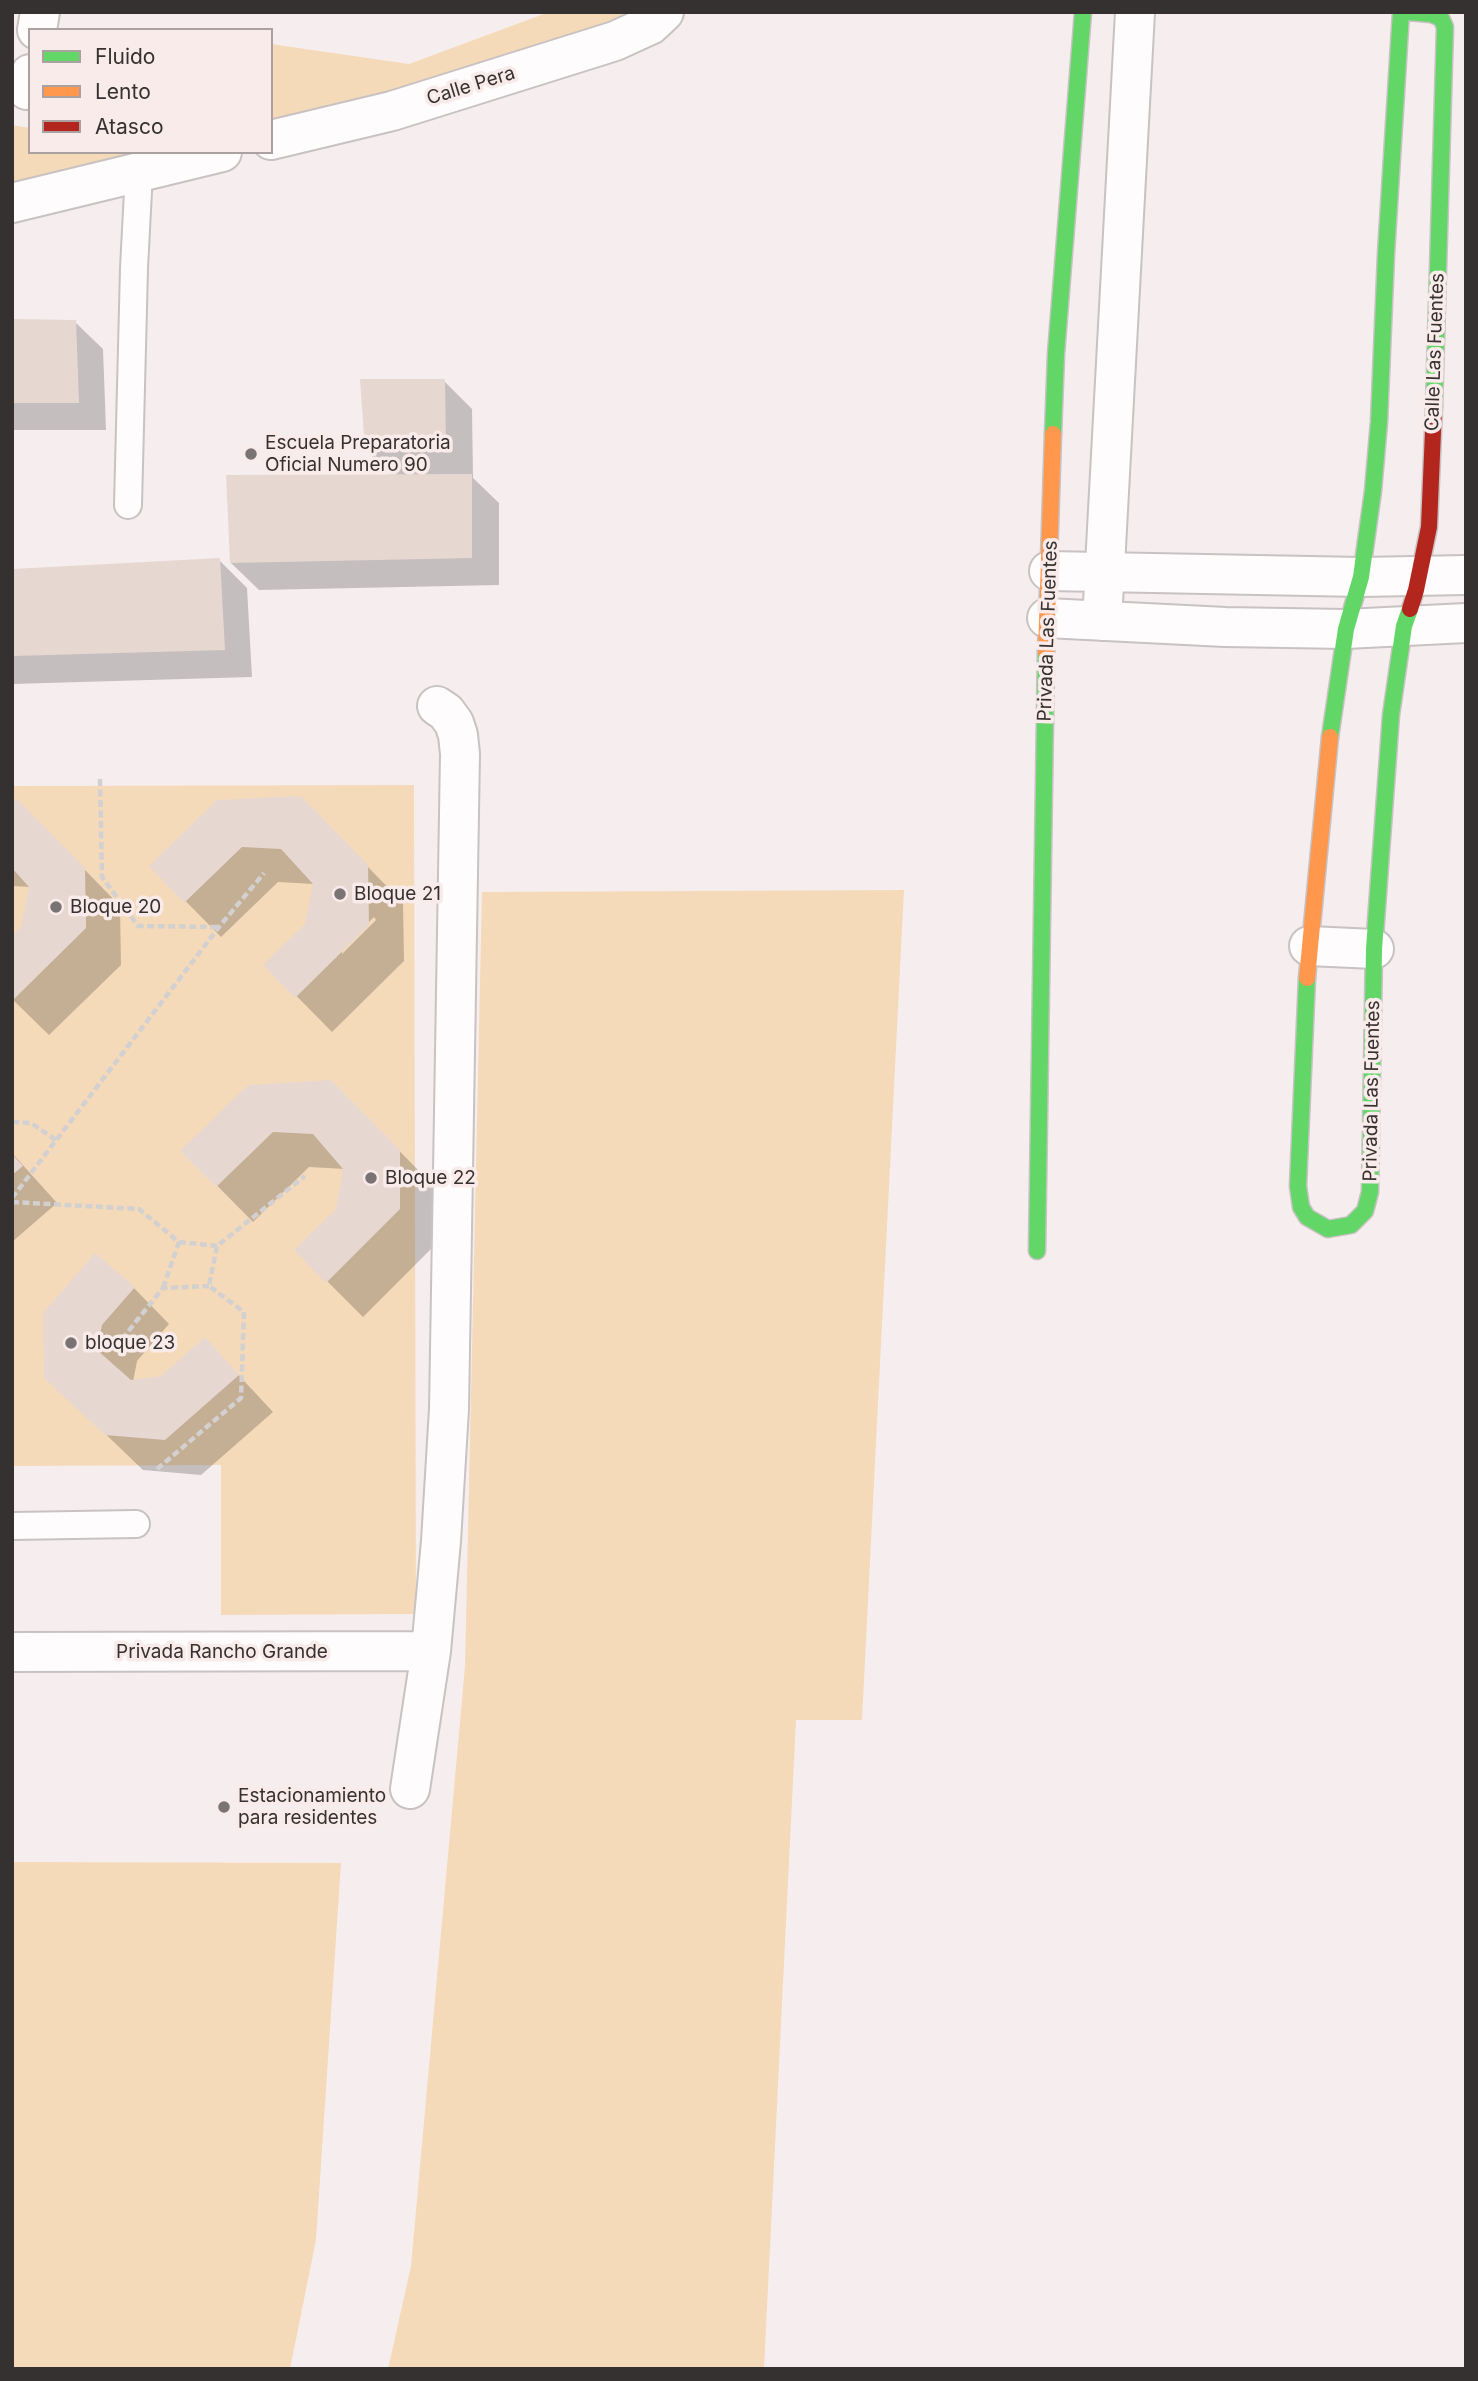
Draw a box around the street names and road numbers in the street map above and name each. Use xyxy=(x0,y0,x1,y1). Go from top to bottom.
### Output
street label: Calle Pera xyxy=(424,62,518,110)
street label: Calle Las Fuentes xyxy=(1421,273,1449,431)
street label: Privada Las Fuentes xyxy=(1033,540,1063,722)
street label: Privada Las Fuentes xyxy=(1359,1000,1385,1182)
street label: Privada Rancho Grande xyxy=(116,1641,328,1663)

